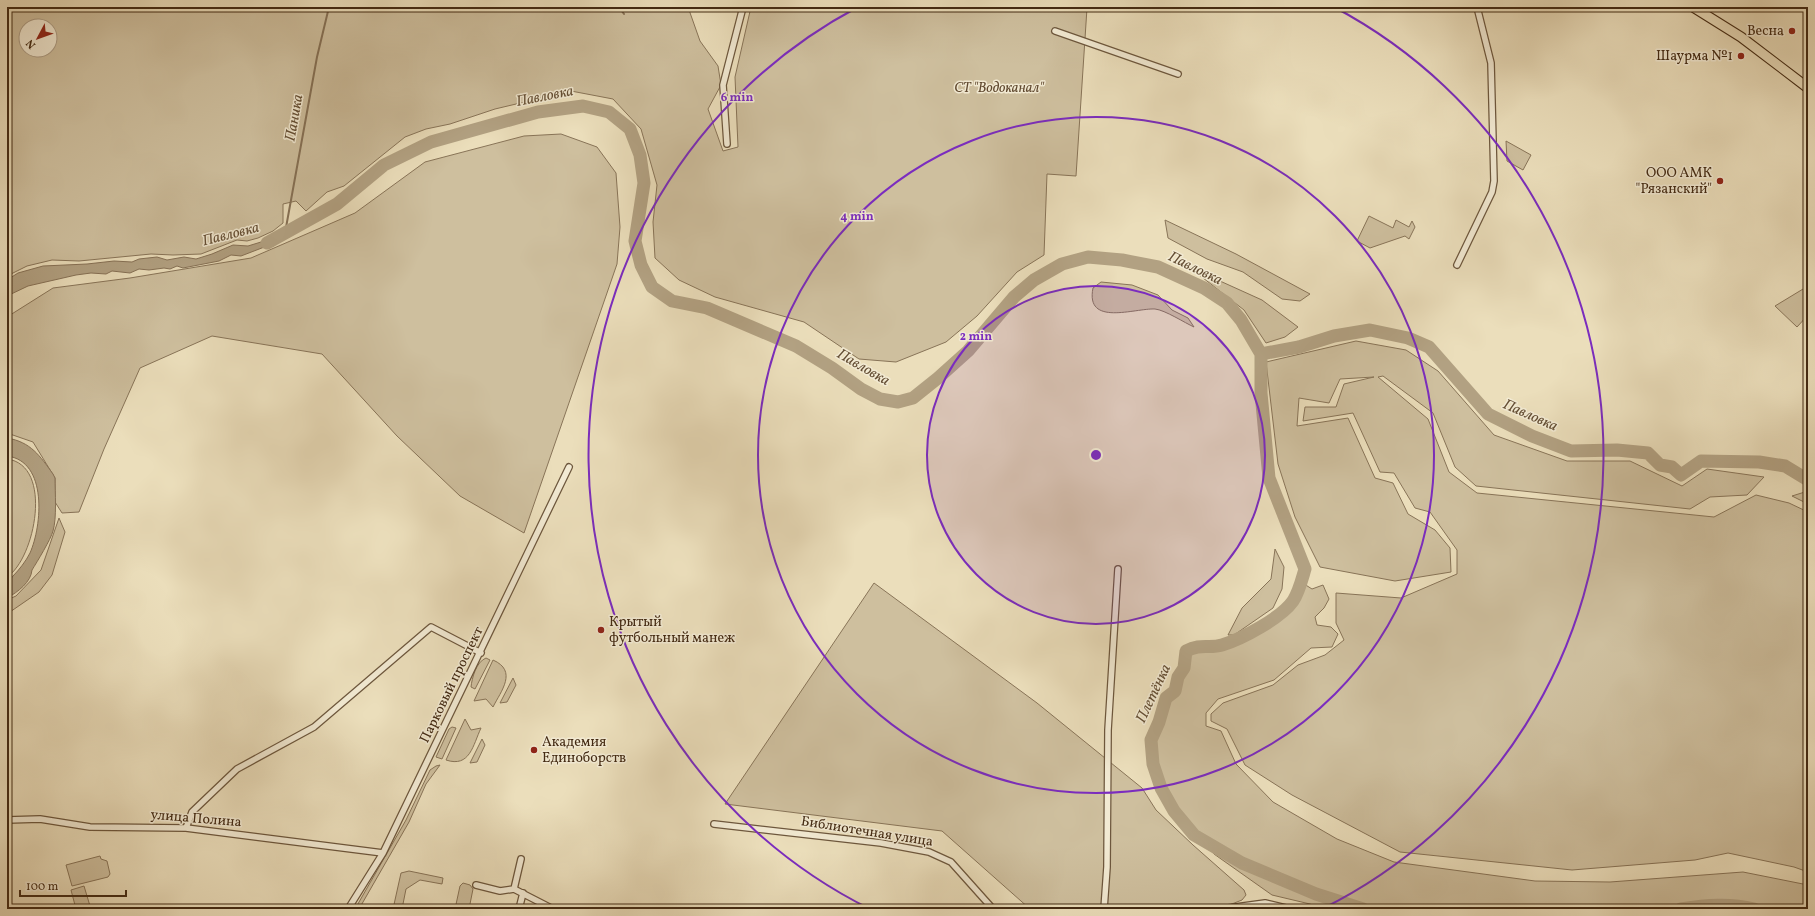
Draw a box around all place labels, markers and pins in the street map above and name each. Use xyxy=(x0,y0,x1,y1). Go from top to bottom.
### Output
place label: Весна xyxy=(1747,22,1784,41)
marker: Весна xyxy=(1787,26,1797,36)
place label: Шаурма №1 xyxy=(1656,47,1733,66)
marker: Шаурма №1 xyxy=(1736,51,1746,61)
place label: ООО АМК "Рязанский" xyxy=(1636,164,1713,199)
marker: ООО АМК "Рязанский" xyxy=(1715,176,1725,186)
centre of rings xyxy=(1089,448,1103,462)
place label: Крытый футбольный манеж xyxy=(609,613,735,648)
marker: Крытый футбольный манеж xyxy=(596,625,606,635)
place label: Академия Единоборств xyxy=(542,733,626,768)
marker: Академия Единоборств xyxy=(529,745,539,755)

